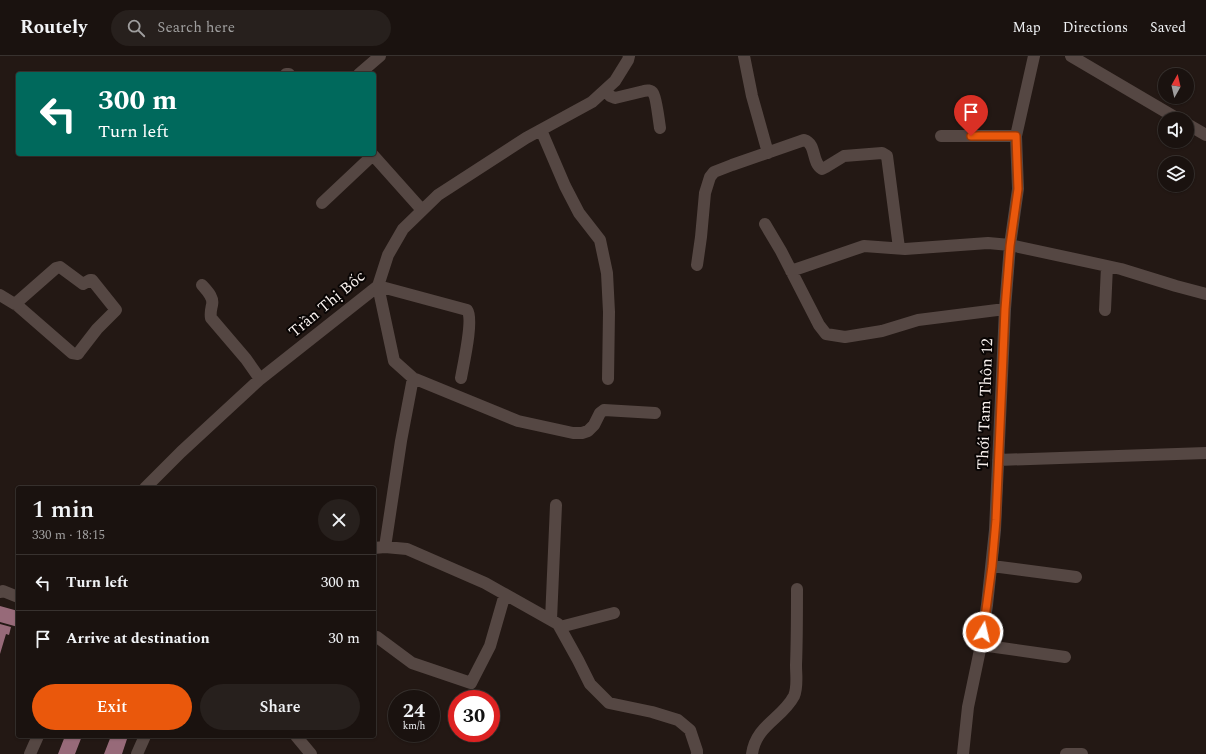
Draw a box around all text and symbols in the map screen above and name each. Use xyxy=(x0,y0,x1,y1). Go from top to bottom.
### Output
search box xyxy=(111,10,391,46)
text: Routely xyxy=(20,13,87,42)
text: Search here xyxy=(157,16,235,39)
icon: search xyxy=(125,17,147,39)
text: Map xyxy=(1013,17,1041,38)
text: Directions xyxy=(1063,17,1128,38)
text: Saved xyxy=(1150,17,1186,38)
north arrow xyxy=(1158,68,1194,104)
map controls xyxy=(1158,68,1194,192)
text: 300 m xyxy=(98,79,177,122)
icon: left xyxy=(32,88,84,140)
pin xyxy=(954,95,988,136)
icon: arrive xyxy=(960,101,982,123)
button: sound xyxy=(1158,112,1194,148)
text: Turn left xyxy=(98,118,169,145)
button: layers xyxy=(1158,156,1194,192)
street label: Trần Thị Bốc xyxy=(283,265,371,343)
street label: Thới Tam Thôn 12 xyxy=(971,338,999,470)
text: 1 min xyxy=(32,492,94,528)
button: close xyxy=(318,499,360,541)
text: 330 m · 18:15 xyxy=(32,525,105,545)
text: Turn left xyxy=(66,571,128,594)
text: 300 m xyxy=(321,571,360,594)
icon: left xyxy=(32,572,54,594)
position arrow xyxy=(962,611,1004,653)
text: Arrive at destination xyxy=(66,627,210,650)
text: 30 m xyxy=(328,627,360,650)
icon: arrive xyxy=(32,628,54,650)
button: Exit xyxy=(32,684,192,730)
button: Share xyxy=(200,684,360,730)
speed limit sign: 30 xyxy=(448,690,500,742)
text: 24 xyxy=(403,696,425,726)
text: km/h xyxy=(403,718,425,734)

